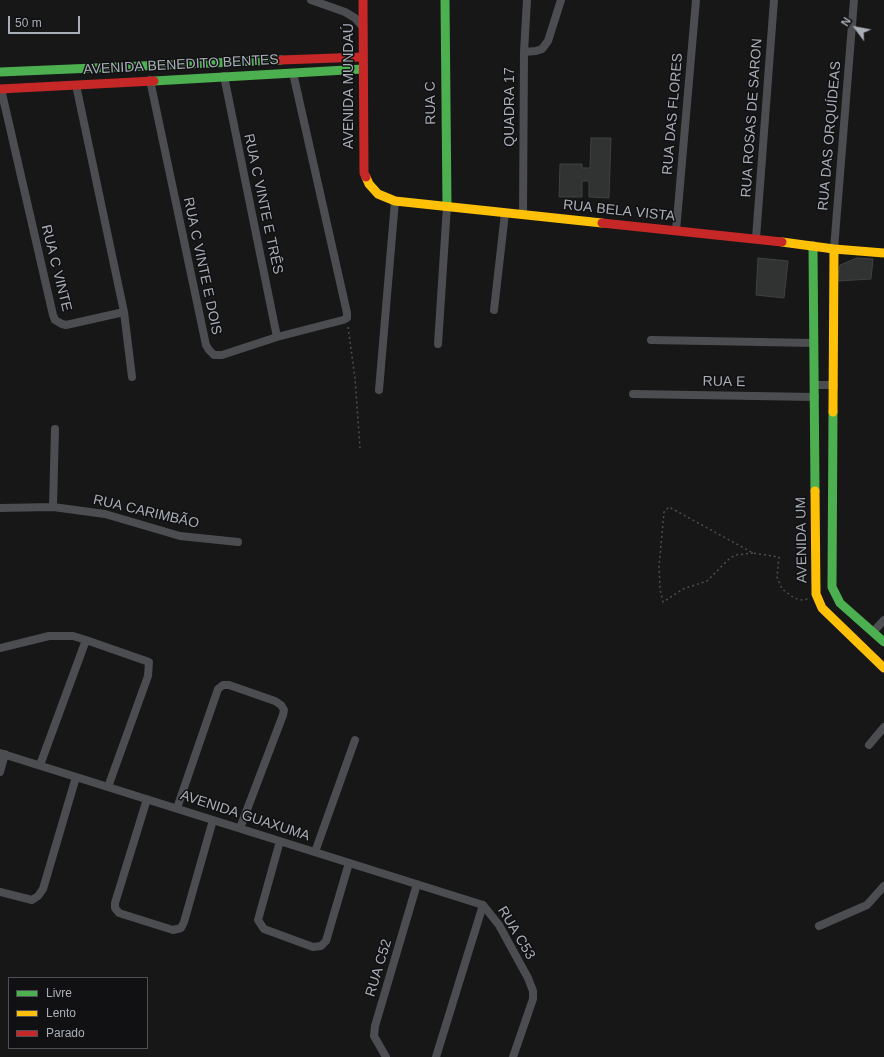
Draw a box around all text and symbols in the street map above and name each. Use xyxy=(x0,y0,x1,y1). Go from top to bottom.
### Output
scale bar xyxy=(10,8,82,34)
north arrow xyxy=(836,8,876,48)
text: N xyxy=(839,15,853,28)
text: 50 m xyxy=(15,16,42,30)
street label: AVENIDA MUNDAÚ xyxy=(341,23,357,149)
street label: RUA ROSAS DE SARON xyxy=(738,38,766,198)
street label: AVENIDA BENEDITO BENTES xyxy=(83,51,279,79)
street label: RUA DAS FLORES xyxy=(659,52,687,176)
street label: RUA DAS ORQUÍDEAS xyxy=(815,60,845,212)
street label: QUADRA 17 xyxy=(502,67,518,147)
street label: RUA C xyxy=(422,81,440,125)
street label: RUA C VINTE E TRÊS xyxy=(240,132,286,276)
street label: RUA C VINTE E DOIS xyxy=(179,196,225,336)
street label: RUA BELA VISTA xyxy=(562,197,676,225)
street label: RUA C VINTE xyxy=(37,223,75,313)
street label: RUA E xyxy=(702,373,746,391)
street label: RUA CARIMBÃO xyxy=(91,492,201,532)
street label: AVENIDA UM xyxy=(793,497,811,583)
street label: AVENIDA GUAXUMA xyxy=(178,787,312,845)
street label: RUA C53 xyxy=(494,903,538,963)
street label: RUA C52 xyxy=(362,937,396,999)
legend xyxy=(8,977,148,1049)
text: Livre xyxy=(46,986,72,1000)
text: Lento xyxy=(46,1006,76,1020)
text: Parado xyxy=(46,1026,85,1040)

